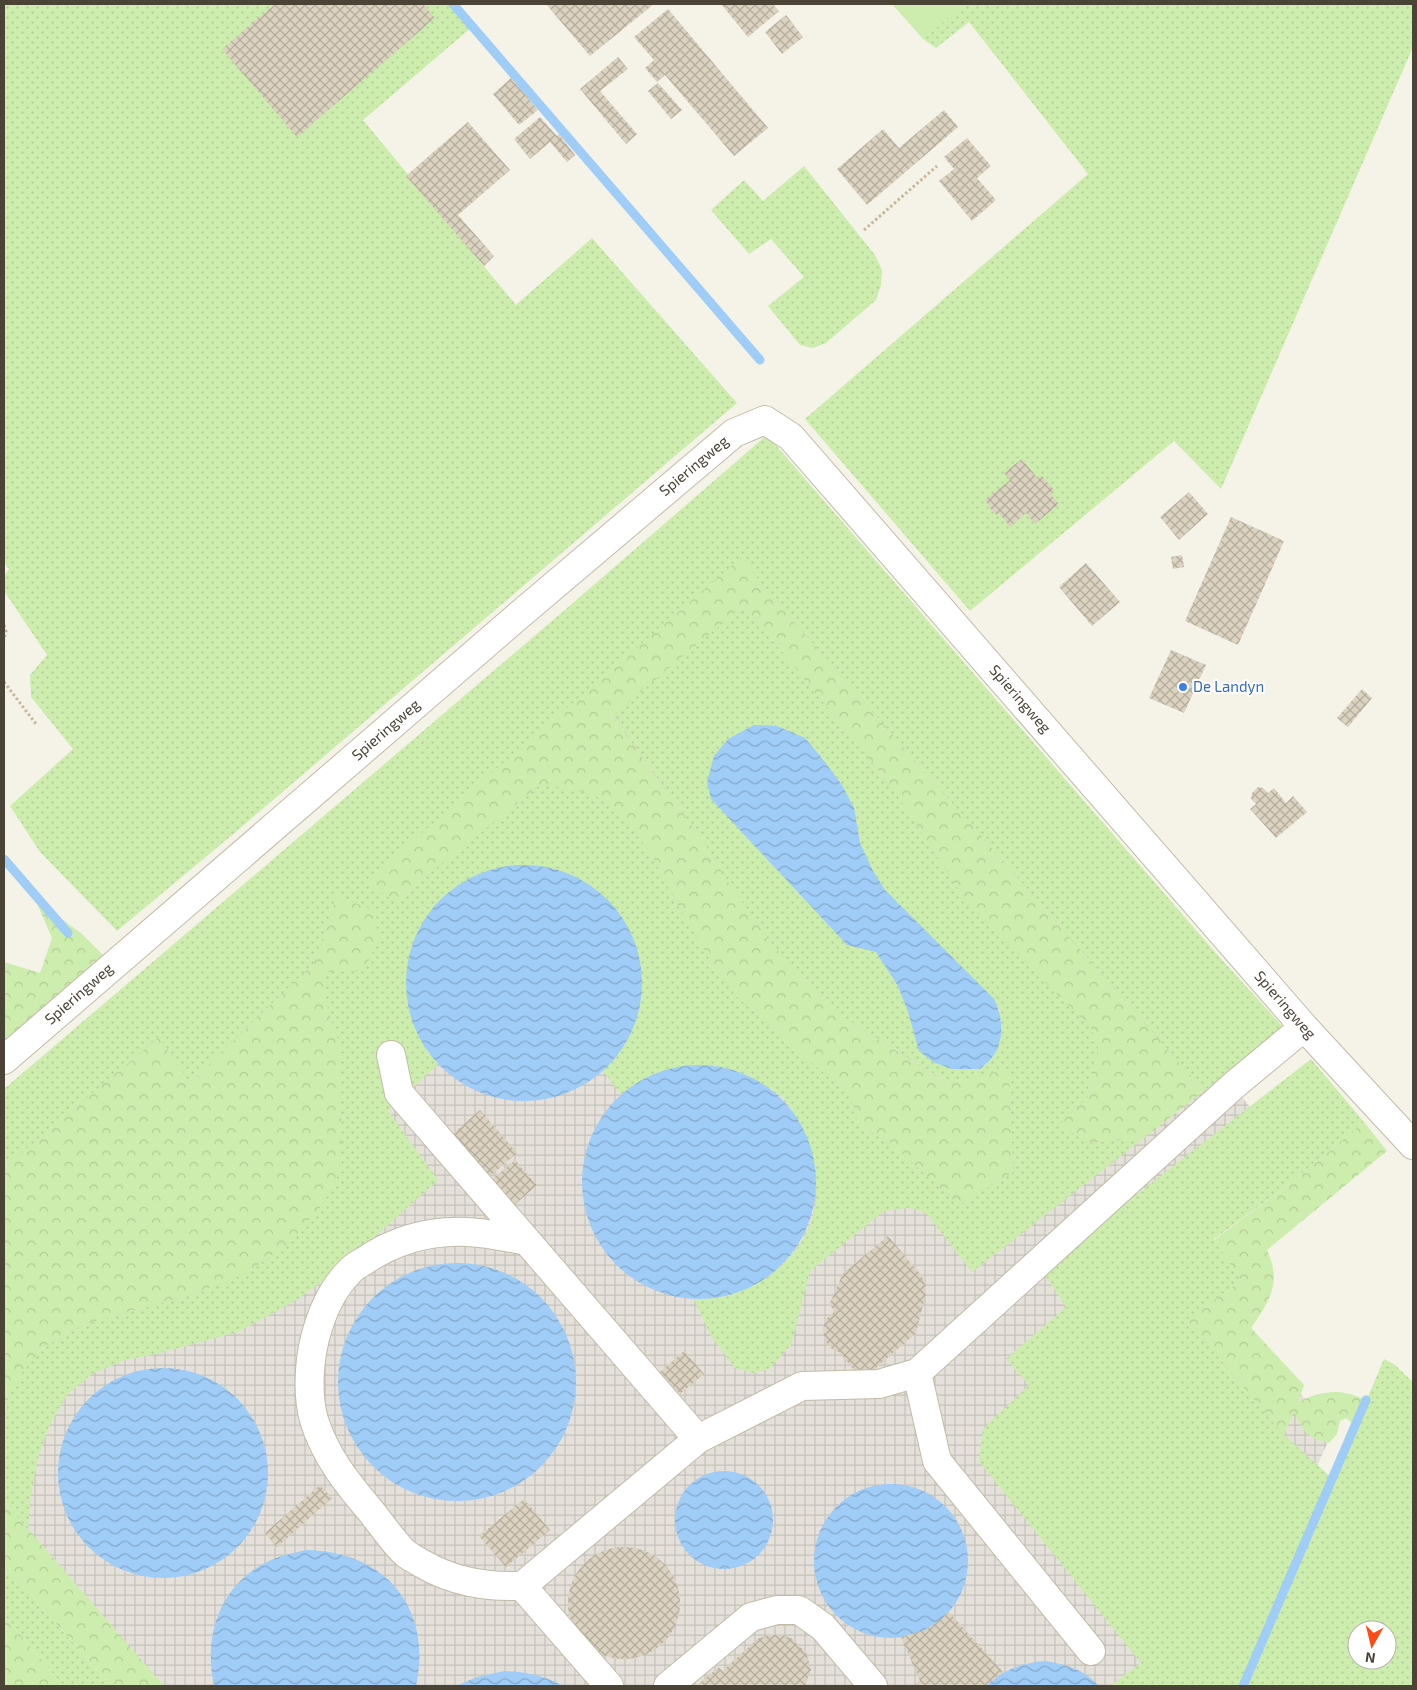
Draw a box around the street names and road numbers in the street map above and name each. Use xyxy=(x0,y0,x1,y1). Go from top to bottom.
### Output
street label: Spieringweg xyxy=(655,431,732,499)
street label: Spieringweg xyxy=(986,661,1056,737)
street label: Spieringweg xyxy=(348,694,424,764)
street label: Spieringweg xyxy=(41,958,117,1028)
street label: Spieringweg xyxy=(1251,967,1321,1043)

